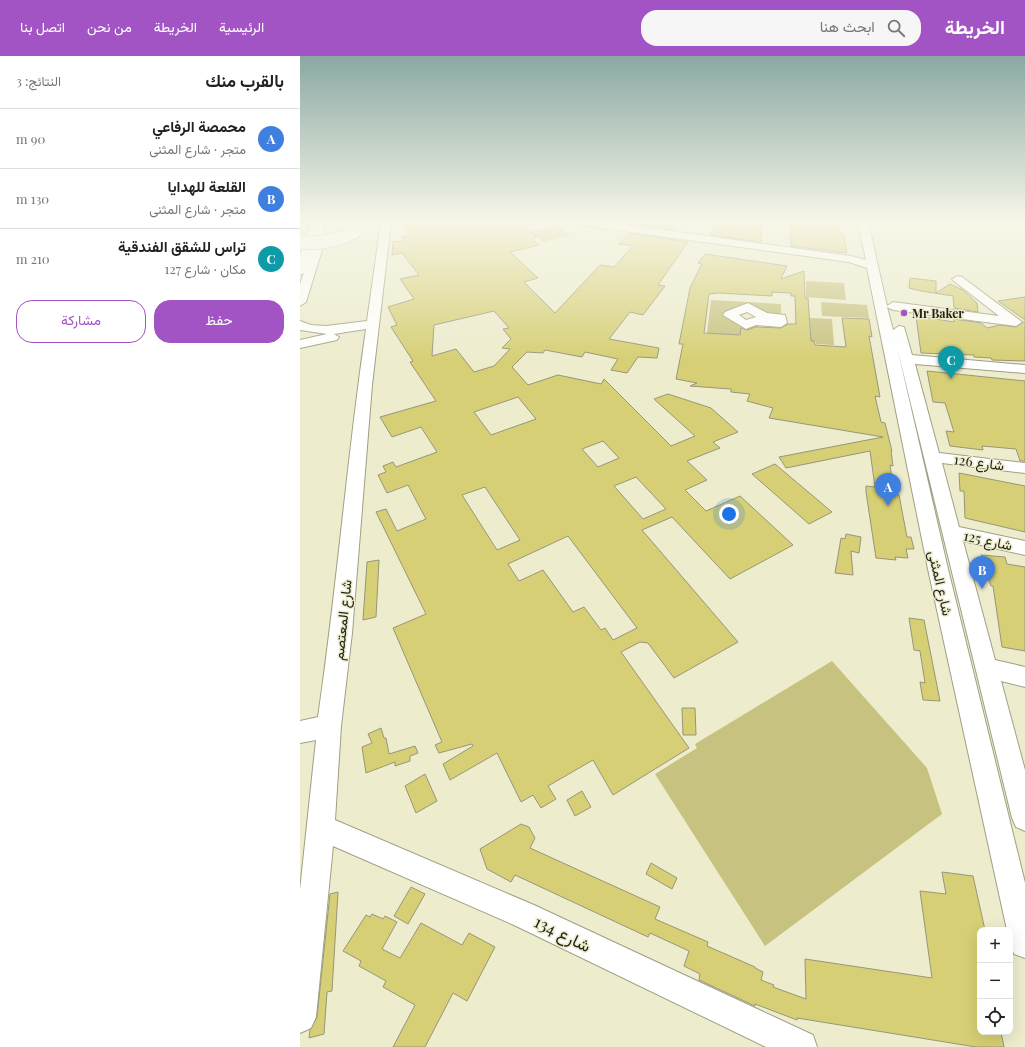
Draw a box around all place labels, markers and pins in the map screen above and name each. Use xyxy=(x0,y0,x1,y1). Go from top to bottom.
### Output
place label: Mr Baker xyxy=(912,305,964,321)
marker: Mr Baker xyxy=(899,308,909,318)
pin: C xyxy=(938,346,964,379)
pin: A xyxy=(875,473,901,506)
pin: B xyxy=(969,556,995,589)

